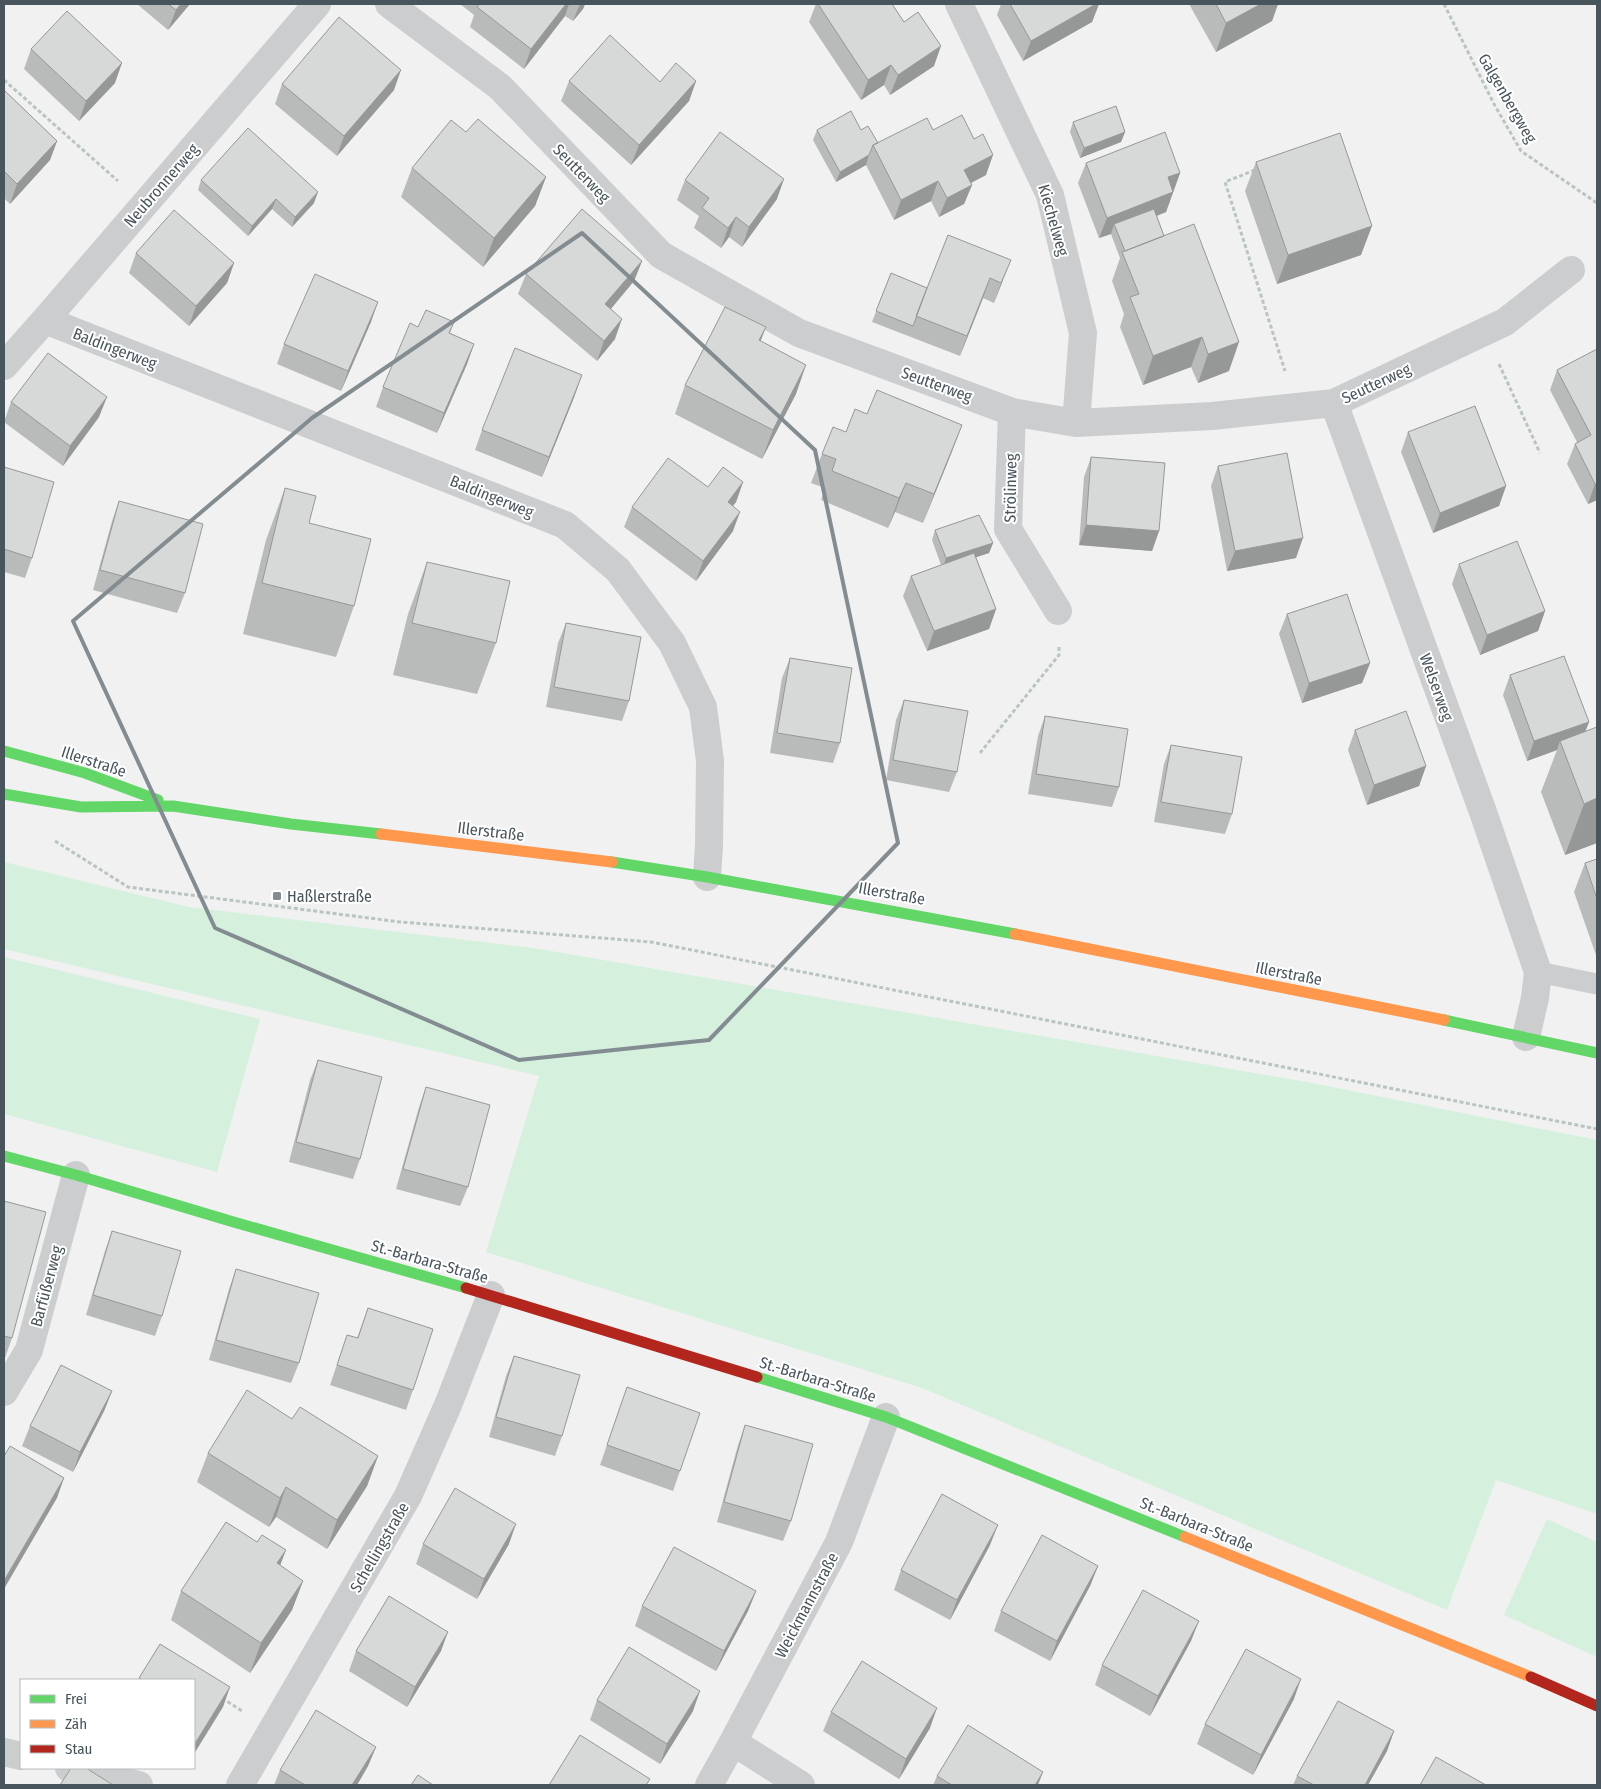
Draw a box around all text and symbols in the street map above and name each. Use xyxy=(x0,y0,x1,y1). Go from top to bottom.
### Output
street label: Galgenbergweg xyxy=(1474,50,1541,147)
street label: Neubronnerweg xyxy=(120,139,203,231)
street label: Seutterweg xyxy=(549,140,614,207)
street label: Kiechelweg xyxy=(1034,182,1073,259)
street label: Baldingerweg xyxy=(70,324,160,373)
street label: Seutterweg xyxy=(1339,359,1414,408)
street label: Seutterweg xyxy=(899,363,975,406)
street label: Strölinweg xyxy=(1000,453,1021,523)
street label: Baldingerweg xyxy=(447,471,537,522)
street label: Welserweg xyxy=(1416,651,1458,724)
street label: Illerstraße xyxy=(59,742,129,781)
street label: Illerstraße xyxy=(456,818,526,845)
street label: Illerstraße xyxy=(857,878,927,909)
place label: Haßlerstraße xyxy=(287,887,372,906)
marker: Haßlerstraße xyxy=(271,890,283,902)
street label: Illerstraße xyxy=(1254,958,1324,989)
street label: St.-Barbara-Straße xyxy=(369,1236,491,1287)
street label: Barfüßerweg xyxy=(27,1243,67,1329)
street label: St.-Barbara-Straße xyxy=(757,1353,878,1406)
street label: St.-Barbara-Straße xyxy=(1137,1493,1256,1556)
street label: Schellingstraße xyxy=(346,1499,413,1596)
street label: Weickmannstraße xyxy=(771,1549,842,1661)
legend xyxy=(20,1679,195,1769)
text: Frei xyxy=(65,1690,87,1708)
text: Zäh xyxy=(65,1715,87,1733)
text: Stau xyxy=(65,1740,92,1758)

